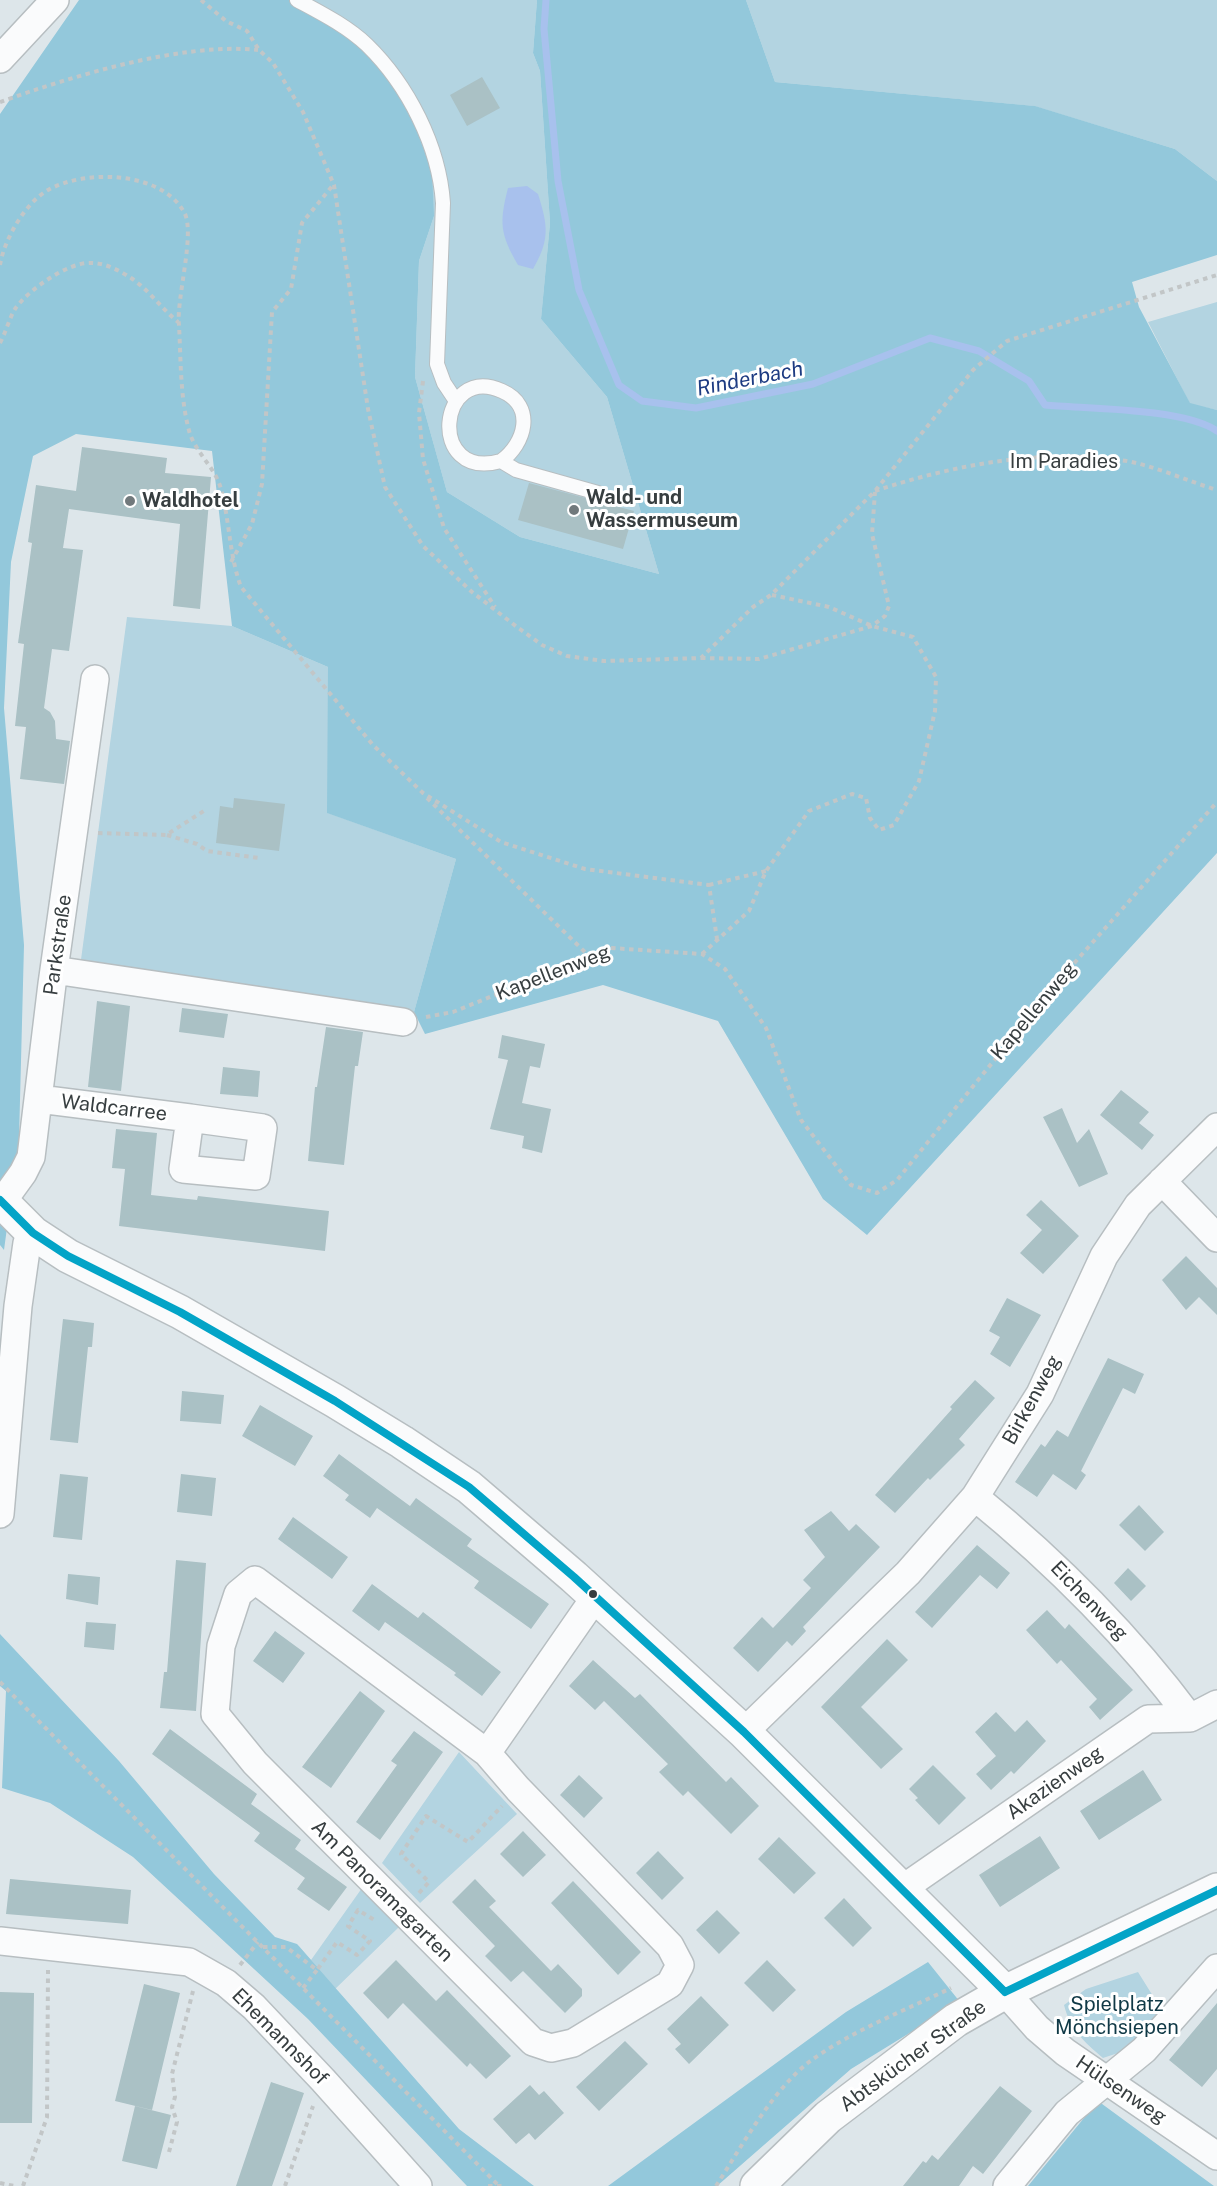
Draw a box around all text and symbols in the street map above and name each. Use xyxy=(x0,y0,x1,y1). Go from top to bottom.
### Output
water label: Rinderbach xyxy=(695,356,805,402)
street label: Im Paradies xyxy=(1010,450,1118,474)
place label: Wald- und Wassermuseum xyxy=(586,486,738,533)
place label: Waldhotel xyxy=(142,489,239,513)
marker: Waldhotel xyxy=(123,494,137,508)
marker: Wald- und Wassermuseum xyxy=(567,503,581,517)
street label: Parkstraße xyxy=(39,893,77,997)
street label: Kapellenweg xyxy=(492,940,614,1006)
street label: Kapellenweg xyxy=(986,957,1082,1065)
street label: Waldcarree xyxy=(60,1090,168,1126)
street label: Birkenweg xyxy=(998,1351,1066,1449)
street label: Eichenweg xyxy=(1045,1556,1133,1646)
unlabelled marker xyxy=(587,1588,599,1600)
street label: Akazienweg xyxy=(1002,1741,1108,1825)
street label: Am Panoramagarten xyxy=(306,1815,458,1967)
street label: Ehemannshof xyxy=(227,1984,333,2090)
park label: Spielplatz Mönchsiepen xyxy=(1055,1993,1179,2040)
street label: Abtskücher Straße xyxy=(835,1995,991,2117)
street label: Hülsenweg xyxy=(1071,2051,1171,2129)

